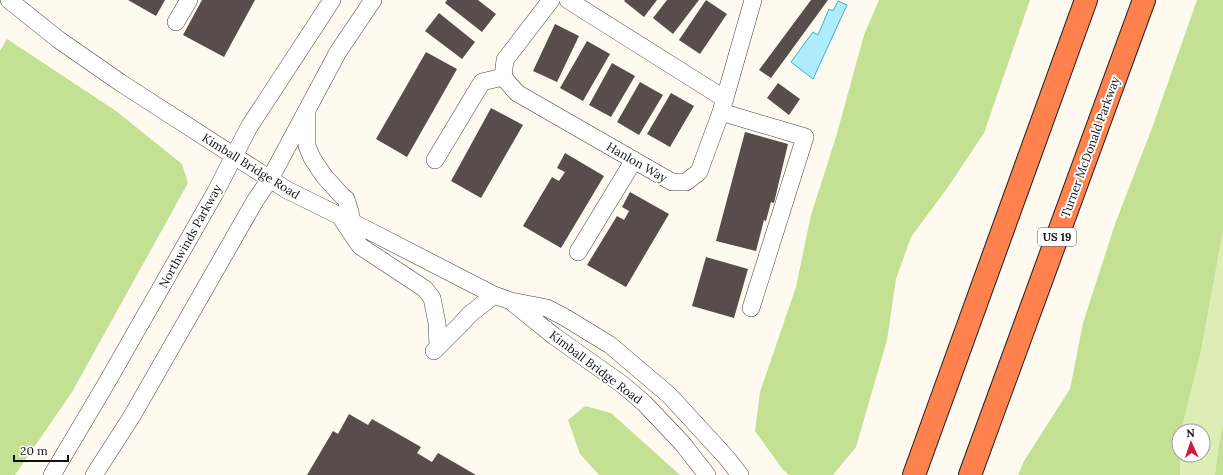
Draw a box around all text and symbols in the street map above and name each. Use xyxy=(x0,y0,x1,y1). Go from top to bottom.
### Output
street label: Turner McDonald Parkway xyxy=(1057,74,1123,220)
street label: Kimball Bridge Road xyxy=(199,130,303,202)
street label: Hanlon Way xyxy=(604,139,670,186)
street label: Northwinds Parkway xyxy=(155,181,225,290)
road number: US 19 xyxy=(1038,228,1076,246)
street label: Kimball Bridge Road xyxy=(547,327,645,407)
north arrow xyxy=(1171,423,1211,463)
text: N xyxy=(1186,426,1196,440)
scale bar xyxy=(14,437,68,463)
text: 20 m xyxy=(20,443,48,458)

